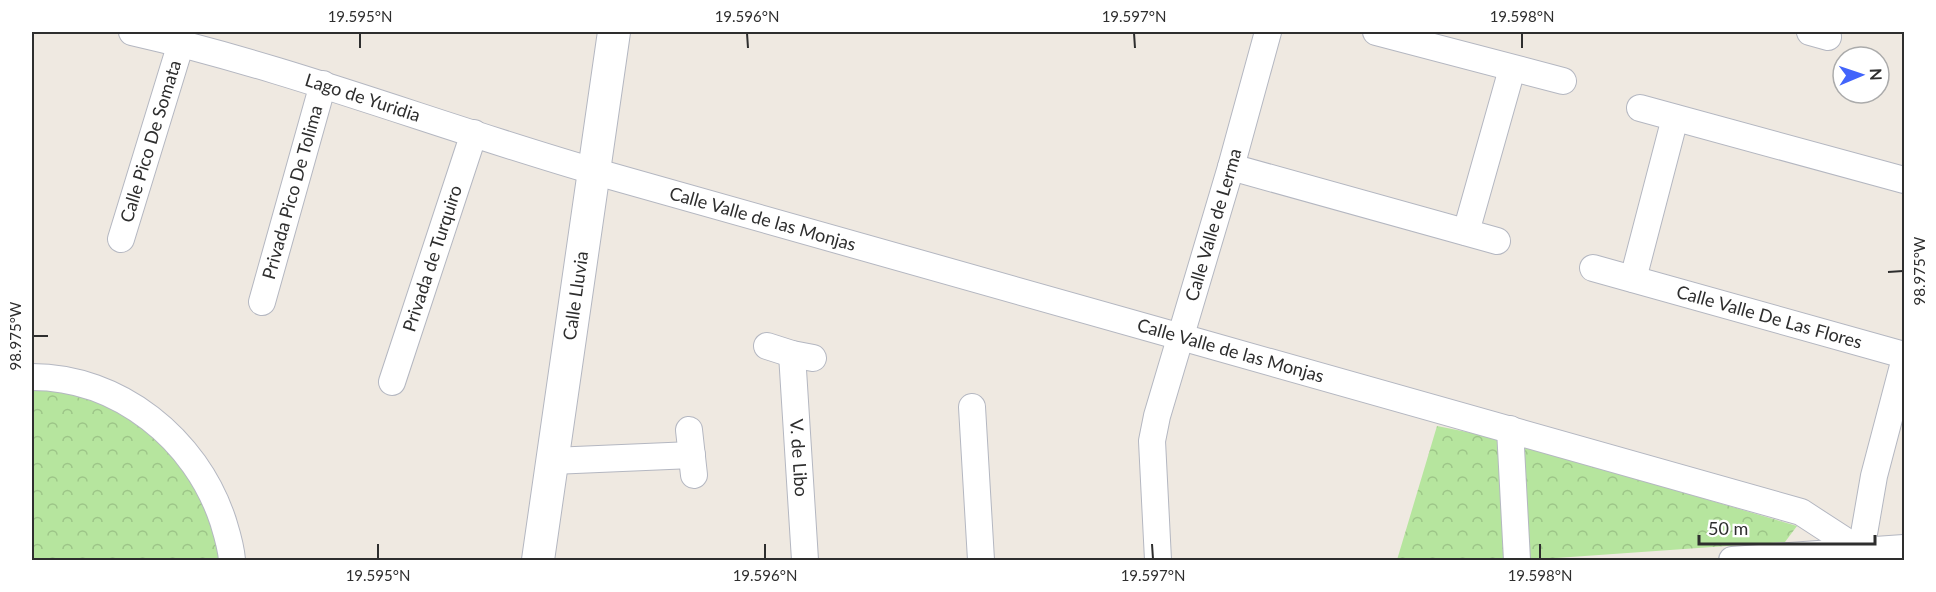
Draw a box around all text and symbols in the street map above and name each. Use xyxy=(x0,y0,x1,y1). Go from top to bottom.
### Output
text: 19.595°N xyxy=(328,7,392,25)
text: 19.596°N xyxy=(715,7,779,25)
text: 19.597°N xyxy=(1102,7,1166,25)
text: 19.598°N xyxy=(1490,7,1554,25)
north arrow xyxy=(1831,45,1891,105)
street label: Calle Pico De Somata xyxy=(115,57,185,225)
street label: Lago de Yuridia xyxy=(303,68,423,126)
text: N xyxy=(1867,68,1886,81)
street label: Privada Pico De Tolima xyxy=(257,102,327,281)
street label: Calle Valle de Lerma xyxy=(1180,146,1246,304)
street label: Calle Valle de las Monjas xyxy=(667,181,859,255)
street label: Privada de Turquiro xyxy=(397,182,466,334)
text: 98.975°W xyxy=(1910,236,1928,305)
street label: Calle Lluvia xyxy=(558,250,592,342)
street label: Calle Valle De Las Flores xyxy=(1674,280,1865,353)
text: 98.975°W xyxy=(6,301,24,370)
street label: Calle Valle de las Monjas xyxy=(1135,313,1327,387)
street label: V. de Libo xyxy=(786,418,813,497)
scale bar xyxy=(1699,508,1874,546)
text: 50 m xyxy=(1708,517,1748,539)
text: 19.595°N xyxy=(346,566,410,584)
text: 19.596°N xyxy=(733,566,797,584)
text: 19.597°N xyxy=(1121,566,1185,584)
text: 19.598°N xyxy=(1508,566,1572,584)

